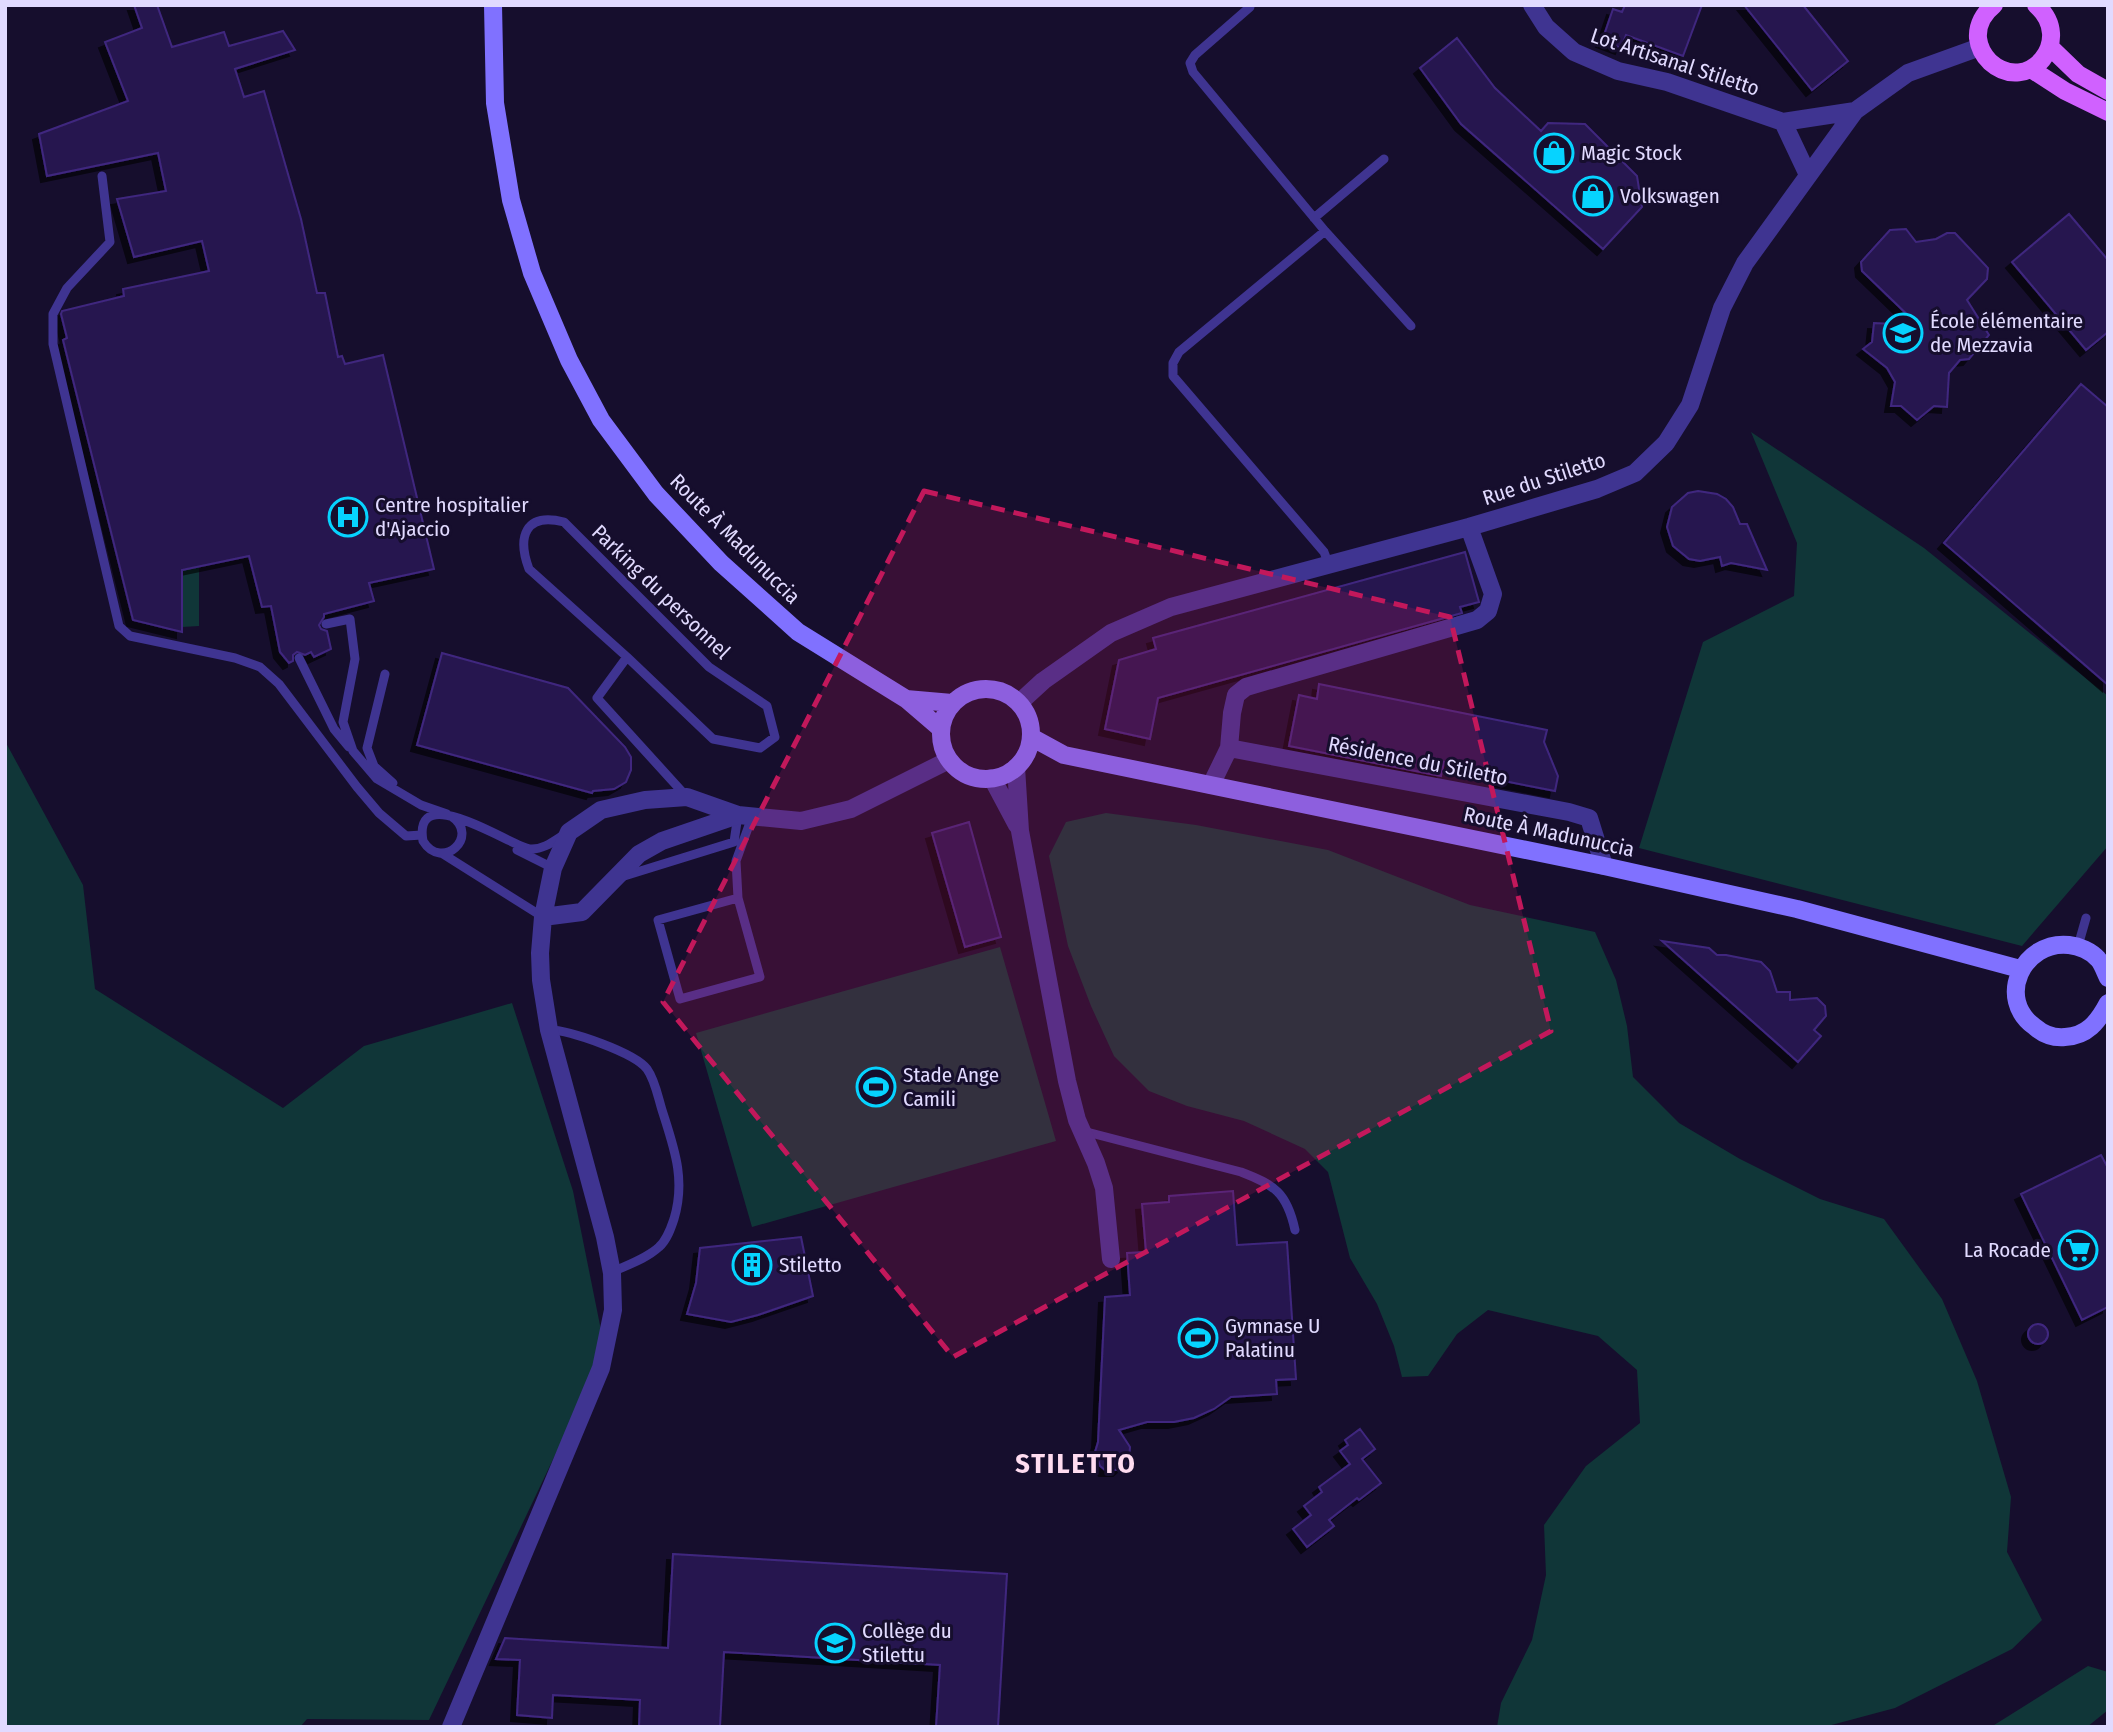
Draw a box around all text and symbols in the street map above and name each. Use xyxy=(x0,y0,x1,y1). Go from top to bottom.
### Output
street label: Lot Artisanal Stiletto xyxy=(1587,22,1763,102)
shop icon: Magic Stock xyxy=(1533,132,1575,174)
place label: Magic Stock xyxy=(1581,140,1682,166)
shop icon: Volkswagen xyxy=(1572,175,1614,217)
place label: Volkswagen xyxy=(1620,183,1720,209)
place label: École élémentaire de Mezzavia xyxy=(1930,308,2083,358)
school or university icon: École élémentaire de Mezzavia xyxy=(1882,312,1924,354)
street label: Rue du Stiletto xyxy=(1479,447,1609,511)
street label: Route À Madunuccia xyxy=(664,468,806,610)
place label: Centre hospitalier d'Ajaccio xyxy=(375,492,529,542)
hospital icon: Centre hospitalier d'Ajaccio xyxy=(327,496,369,538)
street label: Parking du personnel xyxy=(586,519,736,665)
street label: Résidence du Stiletto xyxy=(1326,731,1510,791)
street label: Route À Madunuccia xyxy=(1461,801,1637,863)
place label: Stade Ange Camili xyxy=(903,1062,999,1112)
sports icon: Stade Ange Camili xyxy=(855,1066,897,1108)
supermarket icon: La Rocade xyxy=(2057,1229,2099,1271)
place label: La Rocade xyxy=(1964,1237,2051,1263)
building icon: Stiletto xyxy=(731,1244,773,1286)
place label: Stiletto xyxy=(779,1252,842,1278)
place label: Gymnase U Palatinu xyxy=(1225,1313,1320,1363)
sports icon: Gymnase U Palatinu xyxy=(1177,1317,1219,1359)
district label: STILETTO xyxy=(1015,1447,1137,1480)
place label: Collège du Stilettu xyxy=(862,1618,952,1668)
school or university icon: Collège du Stilettu xyxy=(814,1622,856,1664)

